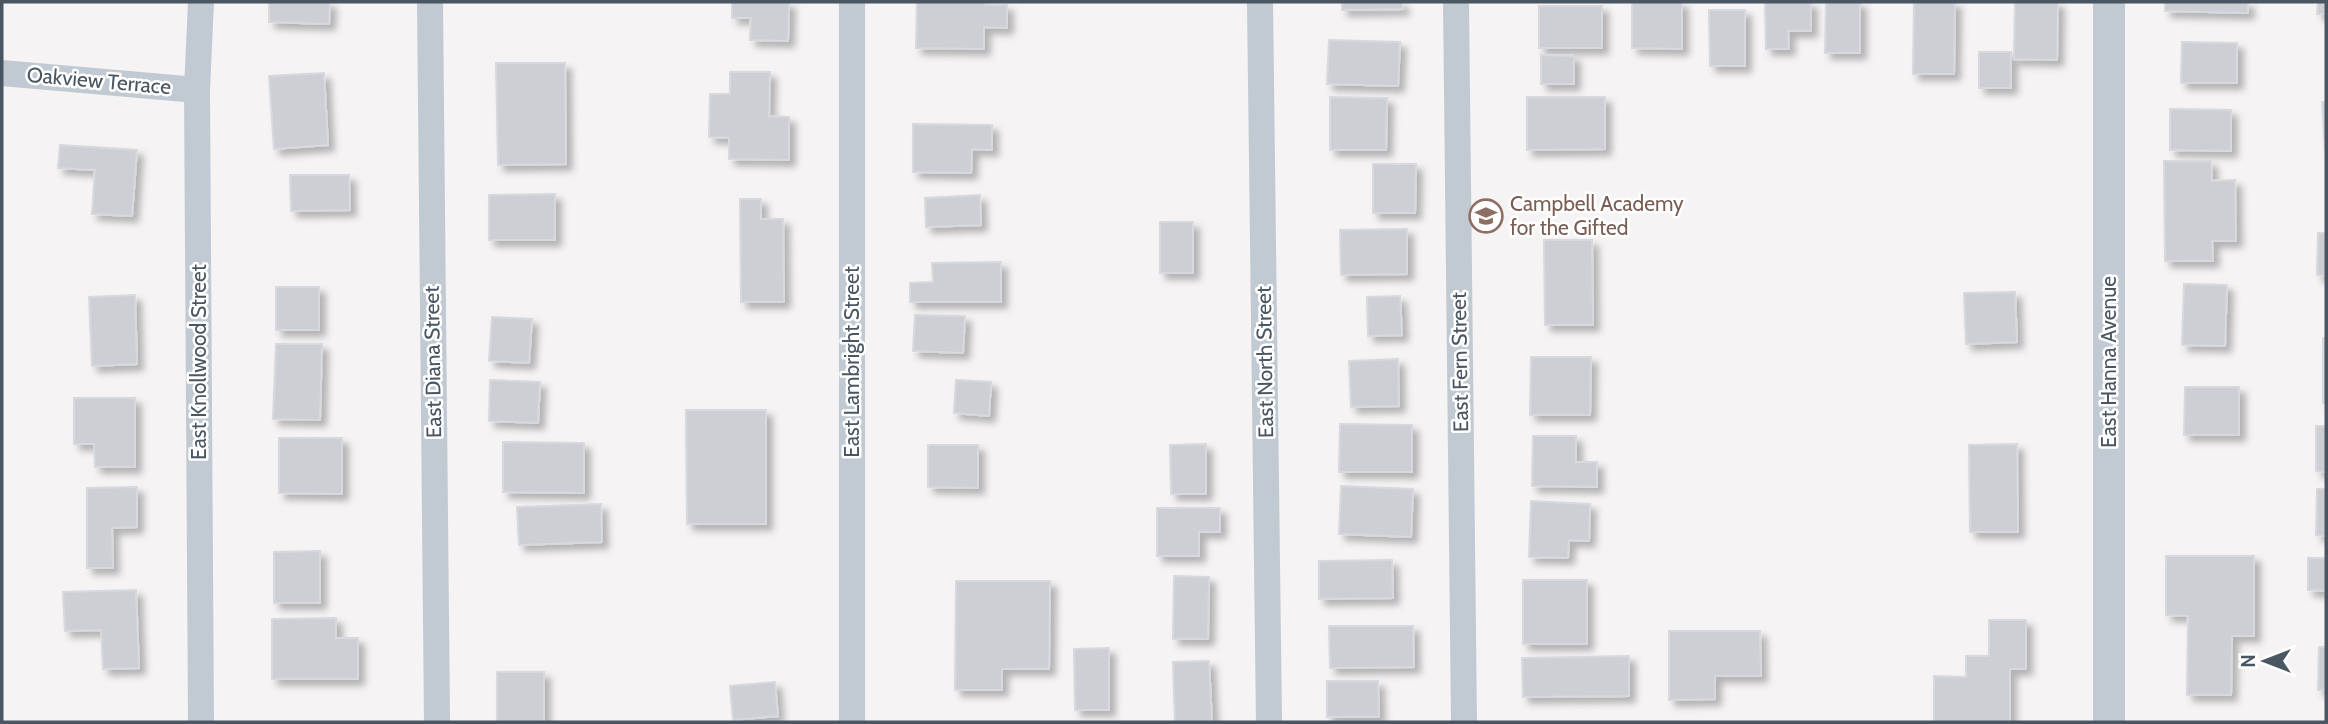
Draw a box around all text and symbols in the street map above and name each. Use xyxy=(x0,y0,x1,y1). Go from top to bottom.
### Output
street label: Oakview Terrace xyxy=(26,62,172,99)
place label: Campbell Academy for the Gifted xyxy=(1510,191,1684,240)
school or university icon: Campbell Academy for the Gifted xyxy=(1467,197,1505,235)
street label: East Knollwood Street xyxy=(186,264,211,460)
street label: East Lambright Street xyxy=(839,266,864,458)
street label: East Hanna Avenue xyxy=(2096,276,2121,448)
street label: East Diana Street xyxy=(419,286,446,438)
street label: East North Street xyxy=(1251,286,1278,438)
street label: East Fern Street xyxy=(1446,292,1473,432)
north arrow xyxy=(2230,626,2300,696)
text: N xyxy=(2237,654,2260,668)

